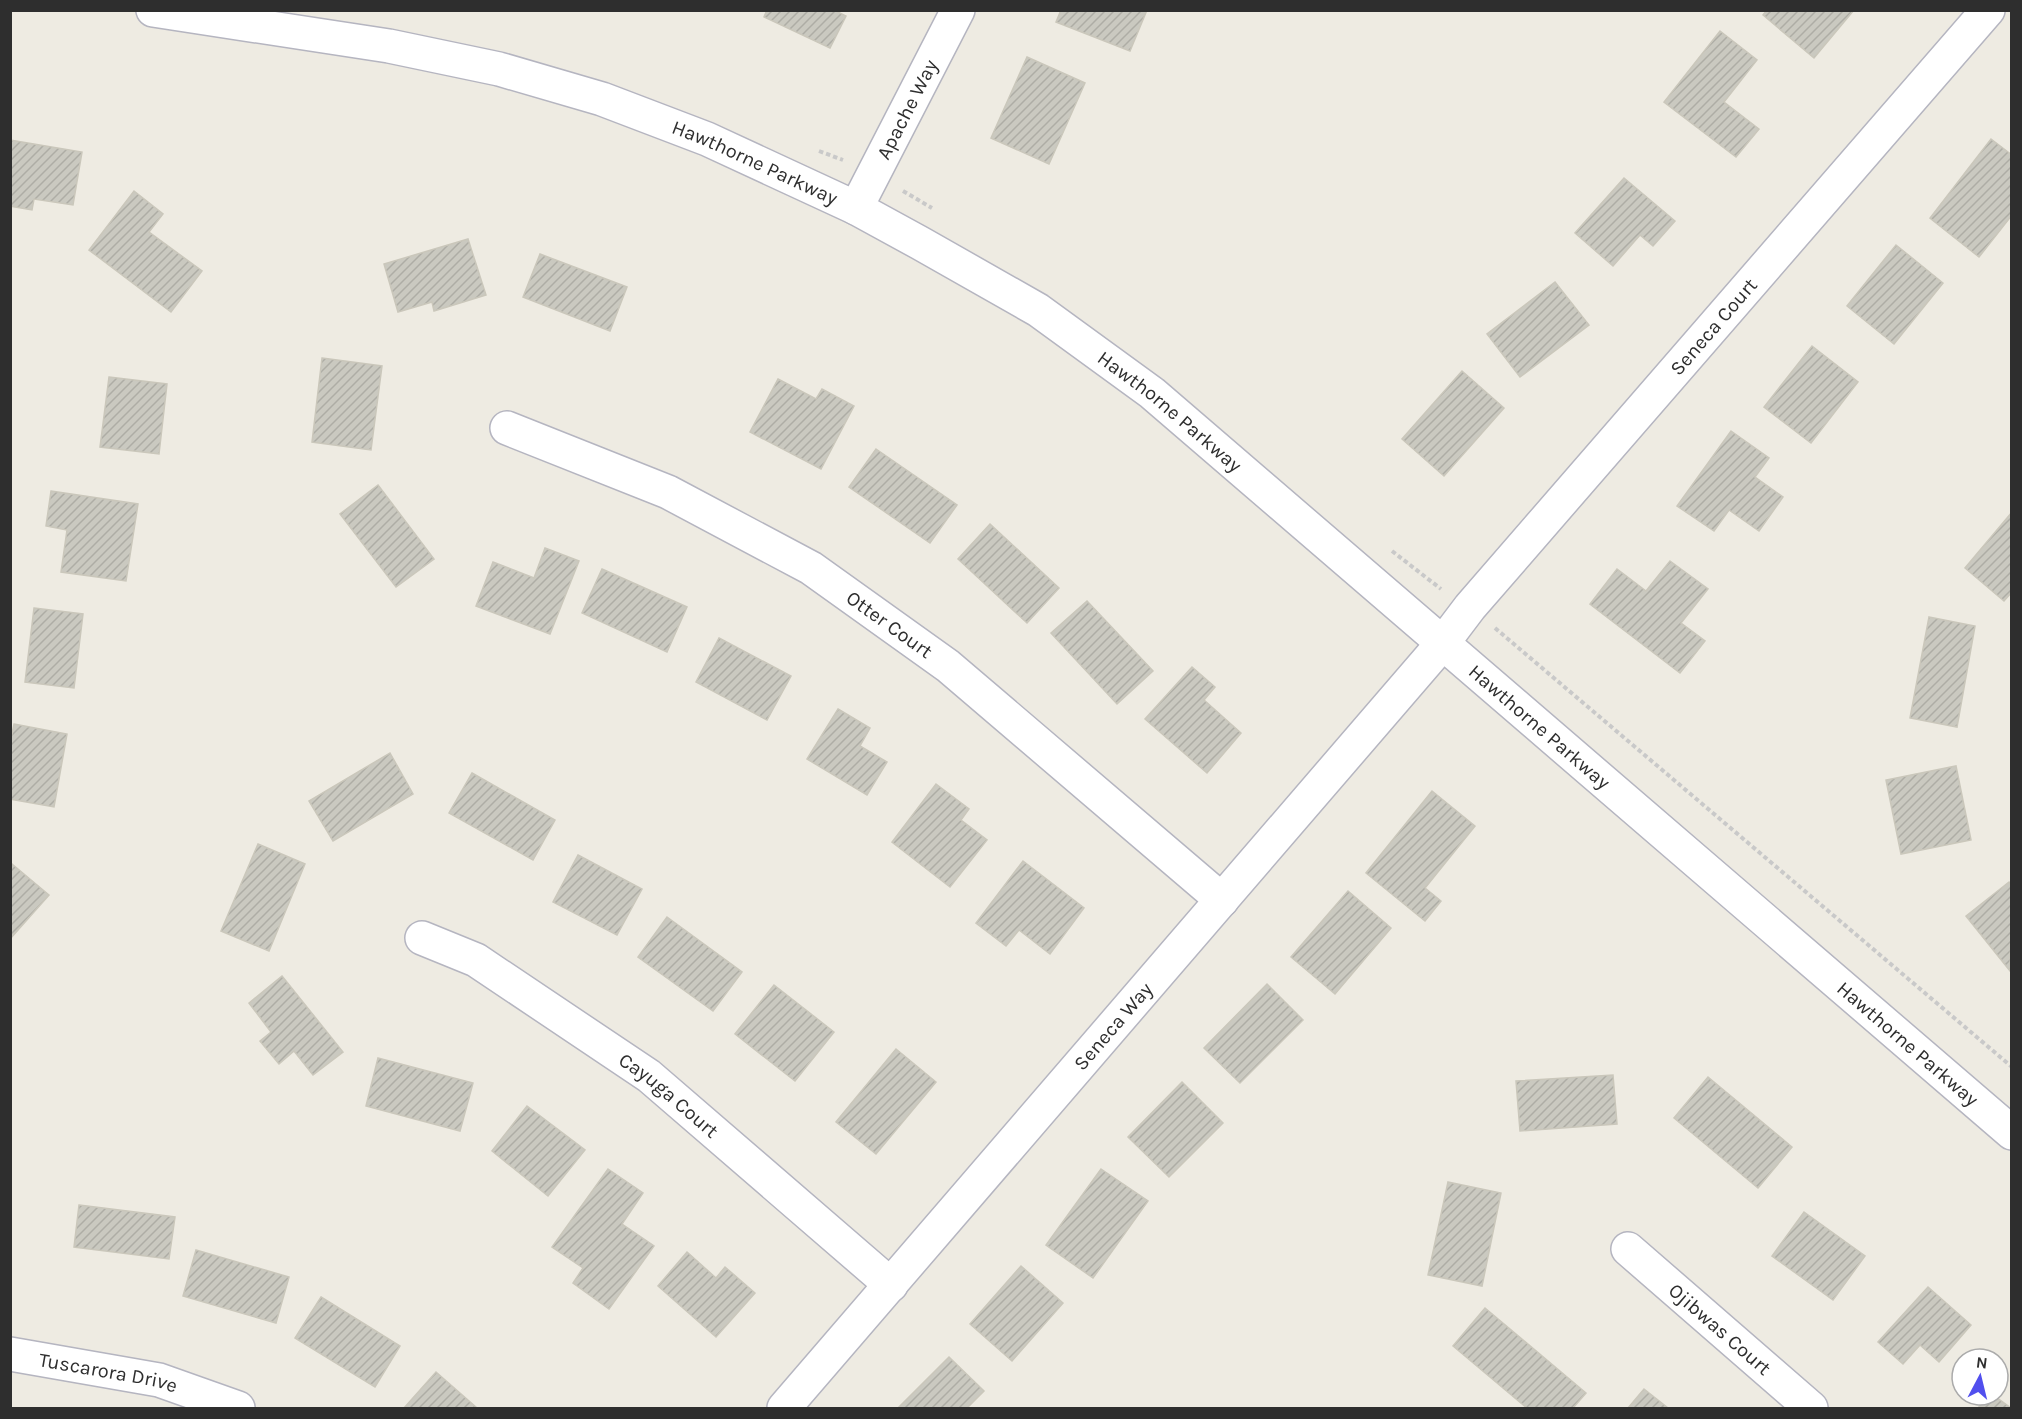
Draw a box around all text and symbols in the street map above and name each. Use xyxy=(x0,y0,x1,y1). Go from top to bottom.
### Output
street label: Apache Way xyxy=(872,56,942,163)
street label: Hawthorne Parkway xyxy=(669,115,841,209)
street label: Seneca Court xyxy=(1665,273,1762,380)
street label: Hawthorne Parkway xyxy=(1093,346,1247,477)
street label: Otter Court xyxy=(842,586,938,663)
street label: Hawthorne Parkway xyxy=(1464,659,1615,794)
street label: Hawthorne Parkway xyxy=(1833,976,1983,1111)
street label: Seneca Way xyxy=(1069,978,1157,1075)
street label: Cayuga Court xyxy=(615,1048,724,1143)
street label: Ojibwas Court xyxy=(1664,1278,1776,1380)
north arrow xyxy=(1950,1347,2010,1407)
street label: Tuscarora Drive xyxy=(37,1348,181,1397)
text: N xyxy=(1975,1352,1989,1373)

